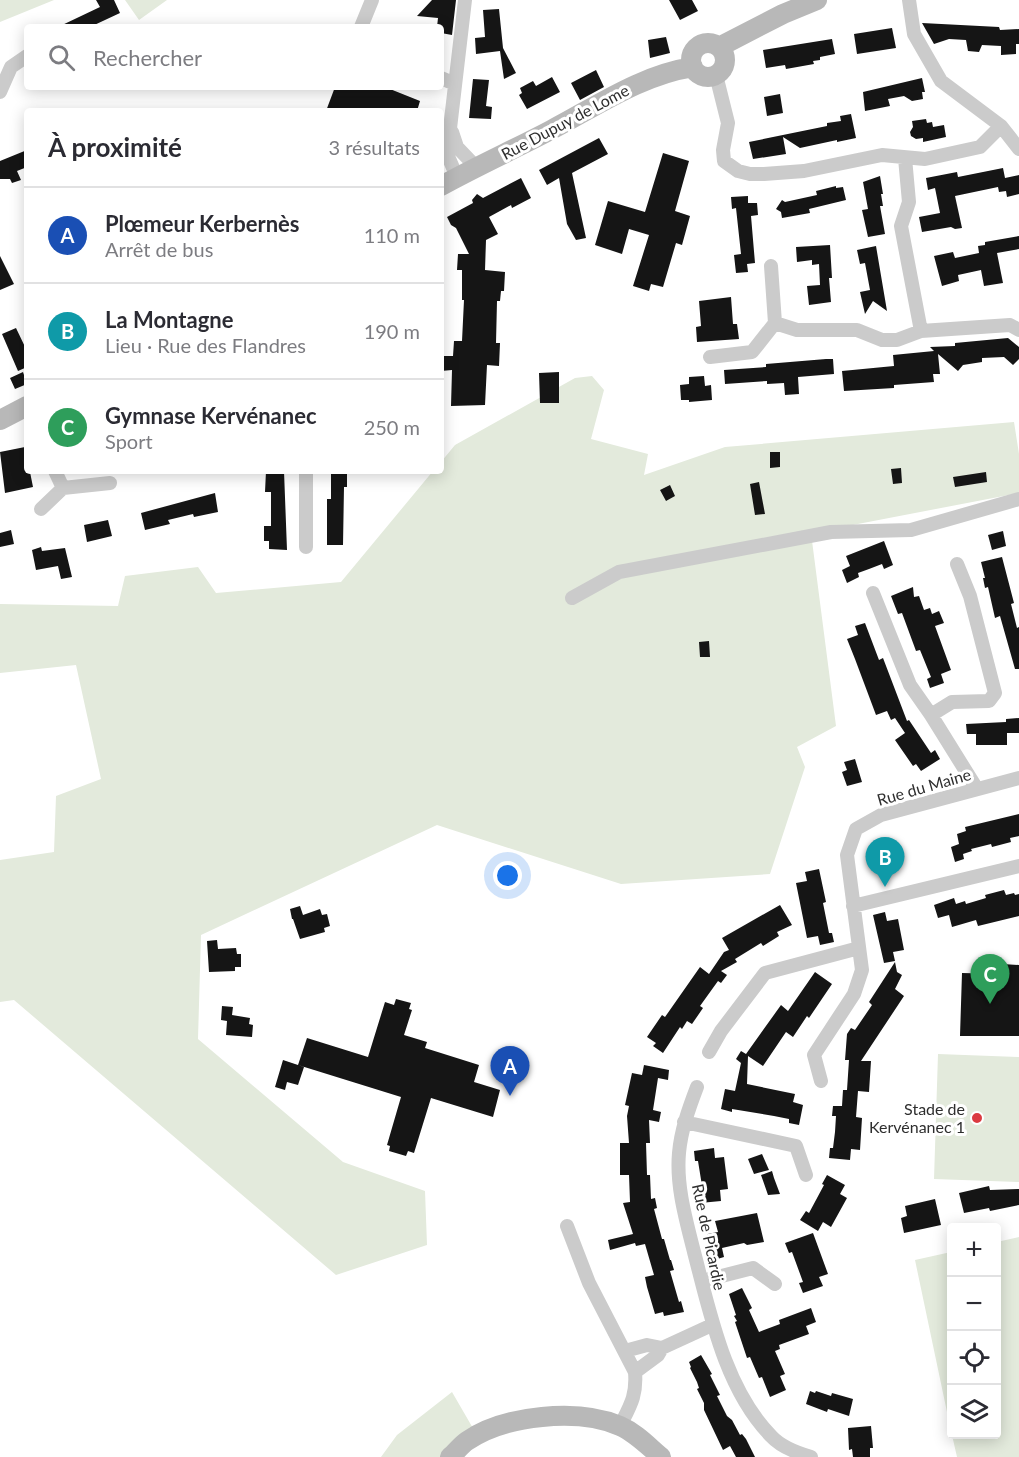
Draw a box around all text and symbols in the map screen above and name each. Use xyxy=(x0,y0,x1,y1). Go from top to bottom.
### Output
search box xyxy=(24,24,444,90)
icon: search xyxy=(45,41,78,74)
text: Rechercher xyxy=(93,44,202,71)
street label: Rue Dupuy de Lome xyxy=(498,80,632,163)
text: À proximité xyxy=(48,131,182,163)
text: 3 résultats xyxy=(329,135,420,159)
text: Plœmeur Kerbernès xyxy=(105,210,299,237)
text: A xyxy=(61,223,74,247)
text: 110 m xyxy=(364,223,420,247)
text: Arrêt de bus xyxy=(105,237,213,261)
text: La Montagne xyxy=(105,306,233,333)
text: B xyxy=(61,319,74,343)
text: 190 m xyxy=(364,319,420,343)
text: Lieu · Rue des Flandres xyxy=(105,333,306,357)
text: Gymnase Kervénanec xyxy=(105,402,317,429)
text: C xyxy=(61,415,74,439)
text: 250 m xyxy=(364,415,420,439)
text: Sport xyxy=(105,429,153,453)
street label: Rue du Maine xyxy=(875,764,973,809)
pin: B xyxy=(866,838,904,887)
your location xyxy=(493,861,522,890)
pin: C xyxy=(970,954,1010,1004)
pin: A xyxy=(490,1046,530,1096)
place label: Stade de Kervénanec 1 xyxy=(869,1099,965,1136)
marker: Stade de Kervénanec 1 xyxy=(970,1111,984,1125)
street label: Rue de Picardie xyxy=(689,1182,730,1292)
map controls xyxy=(947,1223,1001,1439)
button: + xyxy=(947,1223,1001,1277)
button: − xyxy=(947,1277,1001,1331)
button: locate xyxy=(947,1331,1001,1385)
button: layers xyxy=(947,1385,1001,1439)

